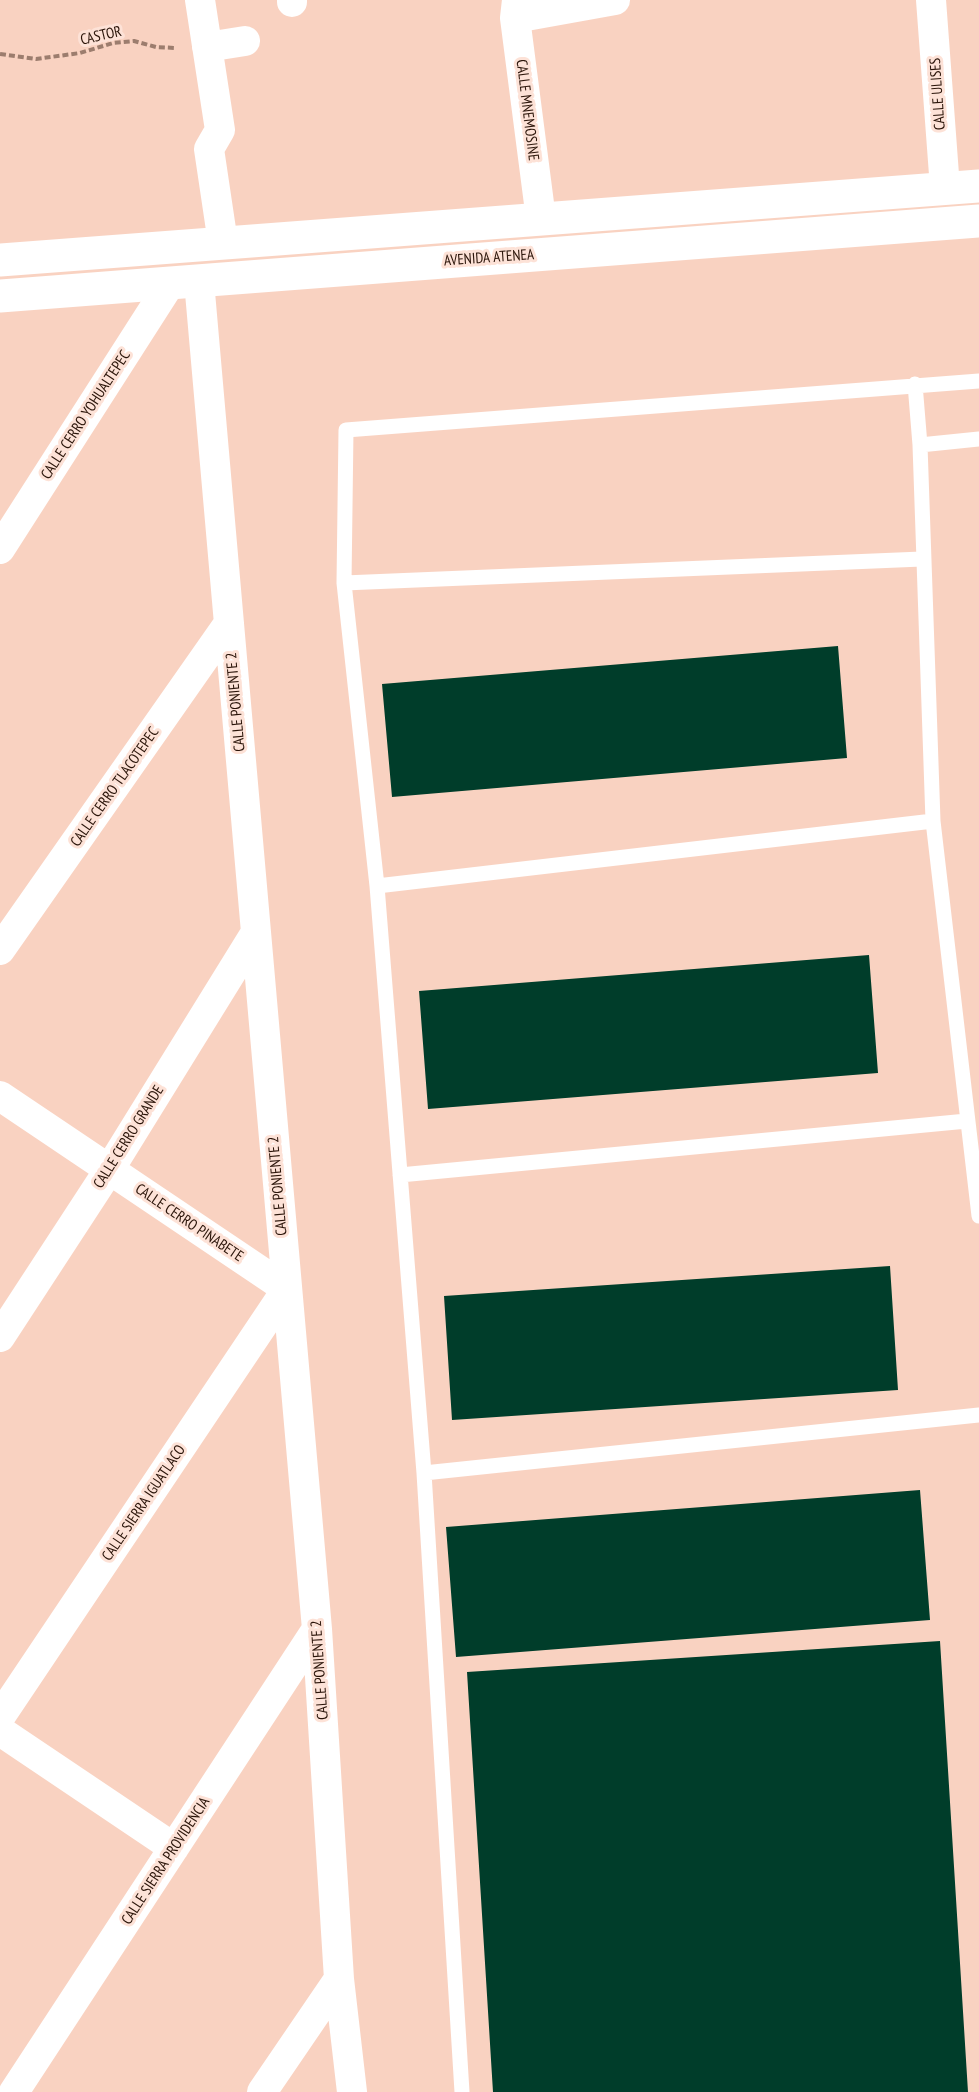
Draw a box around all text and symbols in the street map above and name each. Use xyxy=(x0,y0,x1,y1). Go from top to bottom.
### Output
street label: CASTOR xyxy=(79,23,123,49)
street label: CALLE ULISES xyxy=(926,57,950,131)
street label: CALLE MNEMOSINE xyxy=(512,58,542,162)
street label: AVENIDA ATENEA xyxy=(443,246,535,270)
street label: CALLE CERRO YOHUALTEPEC xyxy=(38,347,134,483)
street label: CALLE PONIENTE 2 xyxy=(223,652,249,752)
street label: CALLE CERRO TLACOTEPEC xyxy=(67,724,163,850)
street label: CALLE CERRO GRANDE xyxy=(90,1082,168,1192)
street label: CALLE PONIENTE 2 xyxy=(265,1136,291,1236)
street label: CALLE CERRO PINABETE xyxy=(132,1180,246,1266)
street label: CALLE SIERRA IGUATLACO xyxy=(99,1442,189,1564)
street label: CALLE PONIENTE 2 xyxy=(308,1620,332,1720)
street label: CALLE SIERRA PROVIDENCIA xyxy=(118,1794,214,1928)

